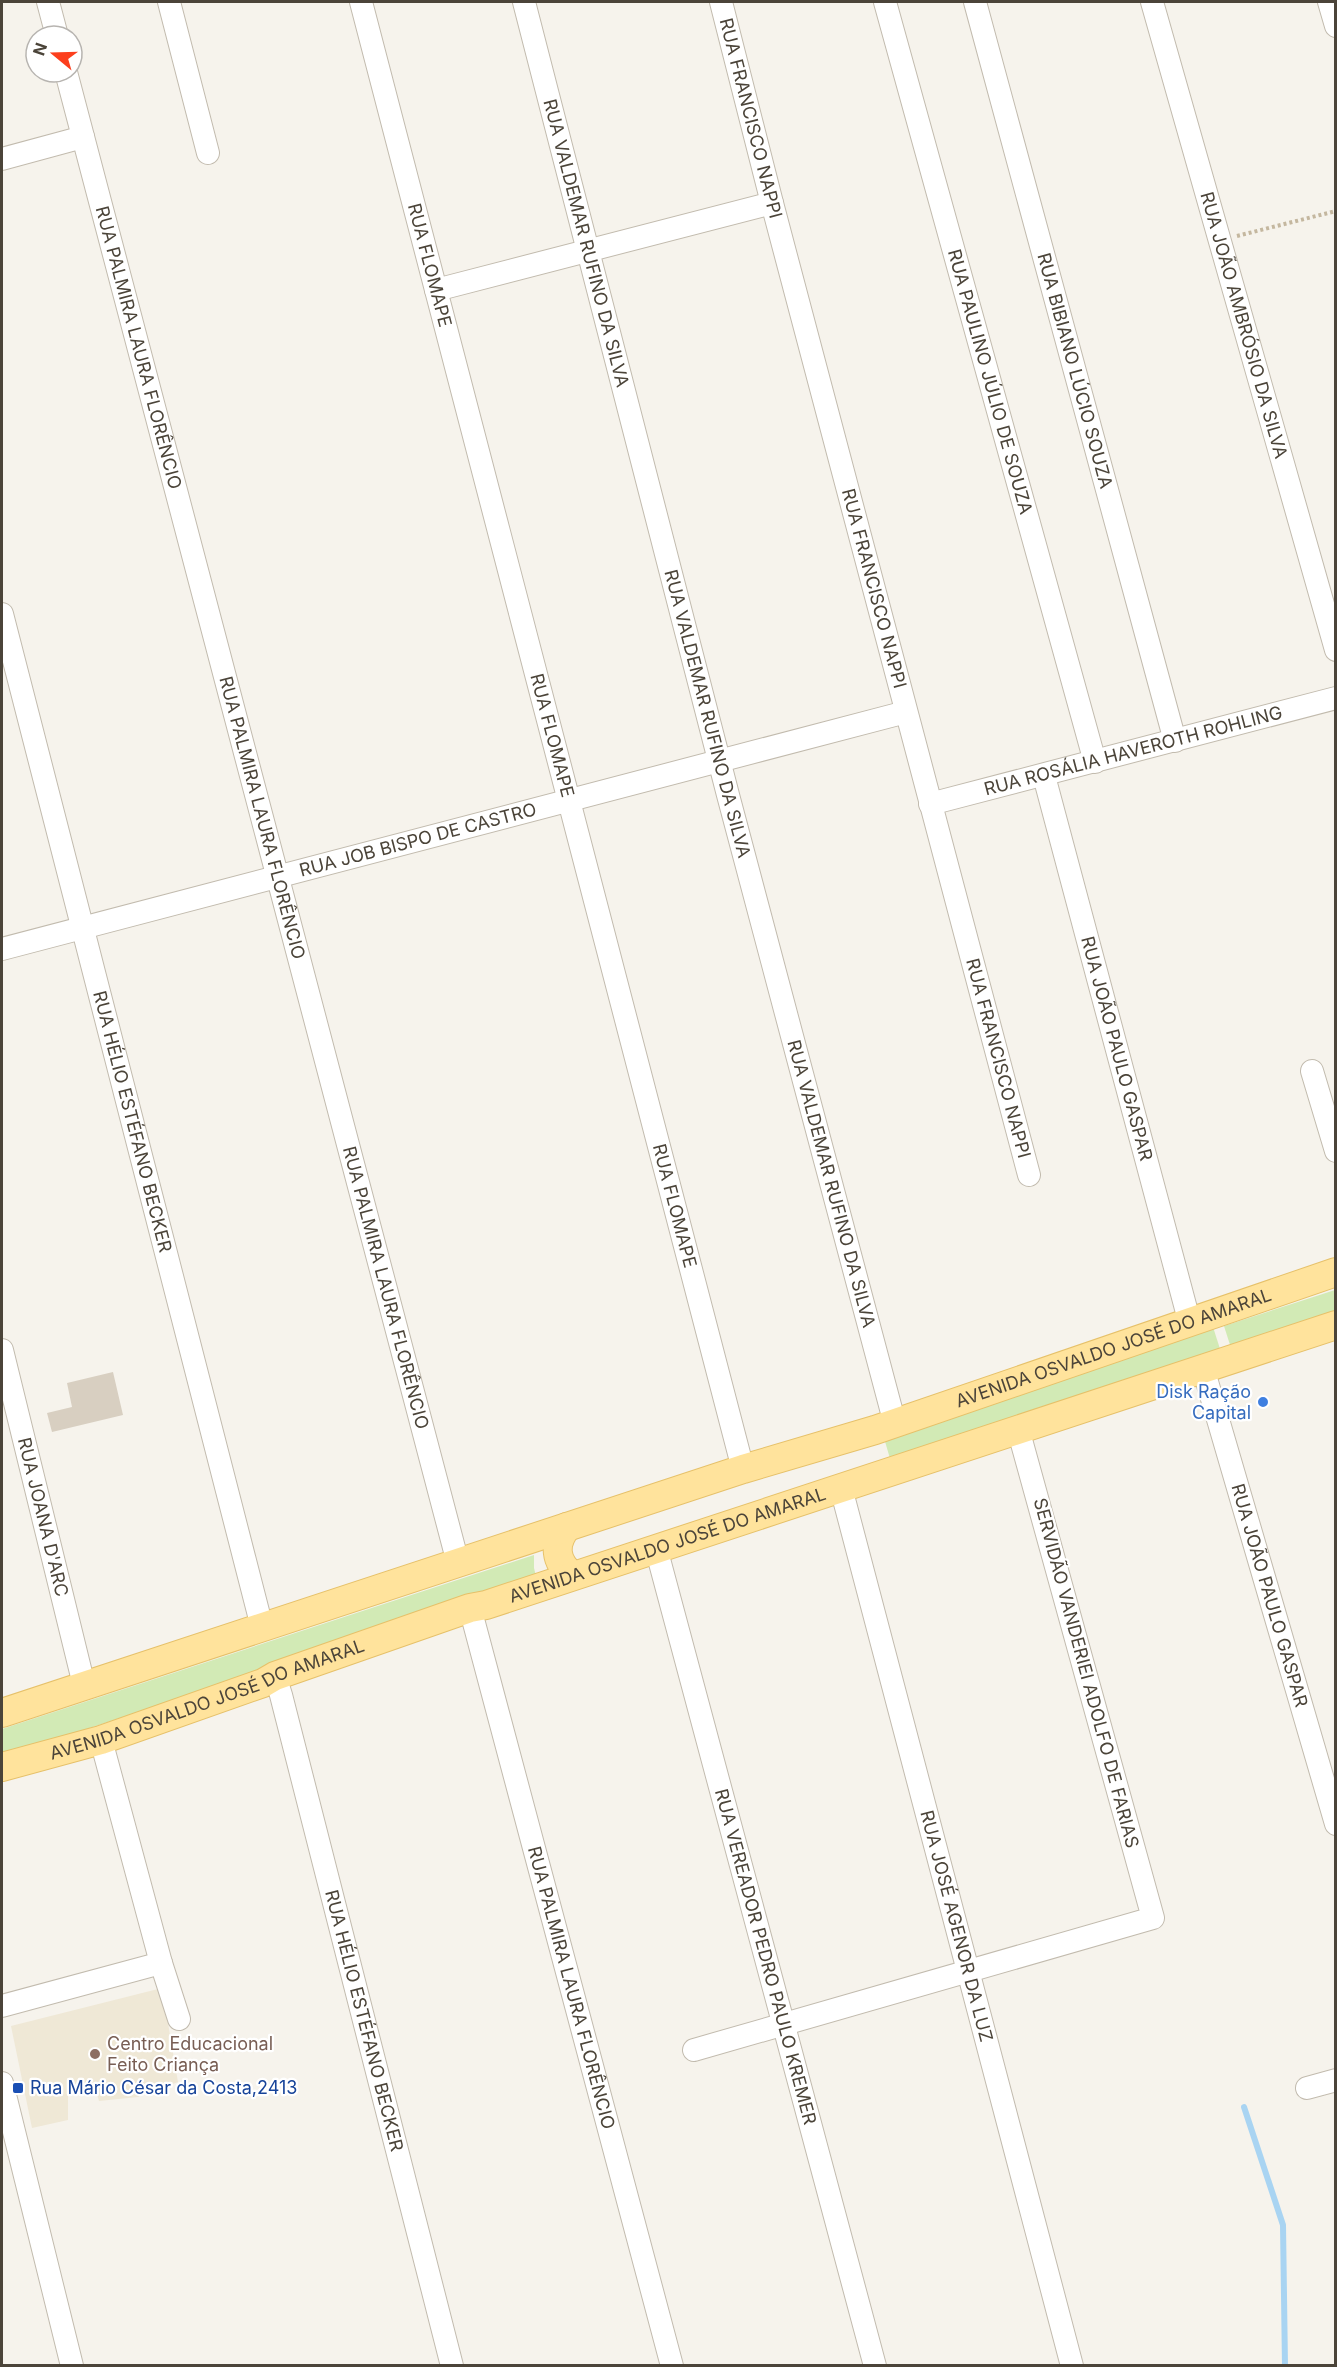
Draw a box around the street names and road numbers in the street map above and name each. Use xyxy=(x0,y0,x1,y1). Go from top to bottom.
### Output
street label: RUA FRANCISCO NAPPI xyxy=(716,16,787,221)
street label: RUA VALDEMAR RUFINO DA SILVA xyxy=(539,97,634,389)
street label: RUA JOÃO AMBRÓSIO DA SILVA xyxy=(1196,189,1292,461)
street label: RUA FLOMAPE xyxy=(404,201,456,329)
street label: RUA PALMIRA LAURA FLORÊNCIO xyxy=(92,204,186,491)
street label: RUA PAULINO JÚLIO DE SOUZA xyxy=(944,247,1037,517)
street label: RUA BIBIANO LÚCIO SOUZA xyxy=(1033,251,1117,491)
street label: RUA FRANCISCO NAPPI xyxy=(838,486,911,690)
street label: RUA VALDEMAR RUFINO DA SILVA xyxy=(660,567,755,860)
street label: RUA FLOMAPE xyxy=(526,671,579,800)
street label: RUA PALMIRA LAURA FLORÊNCIO xyxy=(215,674,310,961)
street label: RUA ROSÁLIA HAVEROTH ROHLING xyxy=(982,701,1284,799)
street label: RUA JOB BISPO DE CASTRO xyxy=(297,798,539,881)
street label: RUA JOÃO PAULO GASPAR xyxy=(1077,934,1157,1163)
street label: RUA FRANCISCO NAPPI xyxy=(962,956,1035,1160)
street label: RUA HÉLIO ESTÉFANO BECKER xyxy=(89,988,176,1255)
street label: RUA VALDEMAR RUFINO DA SILVA xyxy=(783,1037,880,1330)
street label: RUA FLOMAPE xyxy=(649,1142,701,1270)
street label: RUA PALMIRA LAURA FLORÊNCIO xyxy=(339,1144,433,1431)
street label: AVENIDA OSVALDO JOSÉ DO AMARAL xyxy=(953,1284,1274,1412)
street label: RUA JOANA D'ARC xyxy=(14,1435,73,1599)
street label: RUA JOÃO PAULO GASPAR xyxy=(1227,1481,1312,1710)
street label: AVENIDA OSVALDO JOSÉ DO AMARAL xyxy=(506,1483,828,1607)
street label: SERVIDÃO VANDERIEI ADOLFO DE FARIAS xyxy=(1030,1495,1144,1850)
street label: AVENIDA OSVALDO JOSÉ DO AMARAL xyxy=(47,1635,367,1764)
street label: RUA VEREADOR PEDRO PAULO KREMER xyxy=(711,1786,821,2127)
street label: RUA JOSÉ AGENOR DA LUZ xyxy=(916,1808,997,2044)
street label: RUA PALMIRA LAURA FLORÊNCIO xyxy=(524,1844,619,2131)
street label: RUA HÉLIO ESTÉFANO BECKER xyxy=(321,1888,408,2154)

